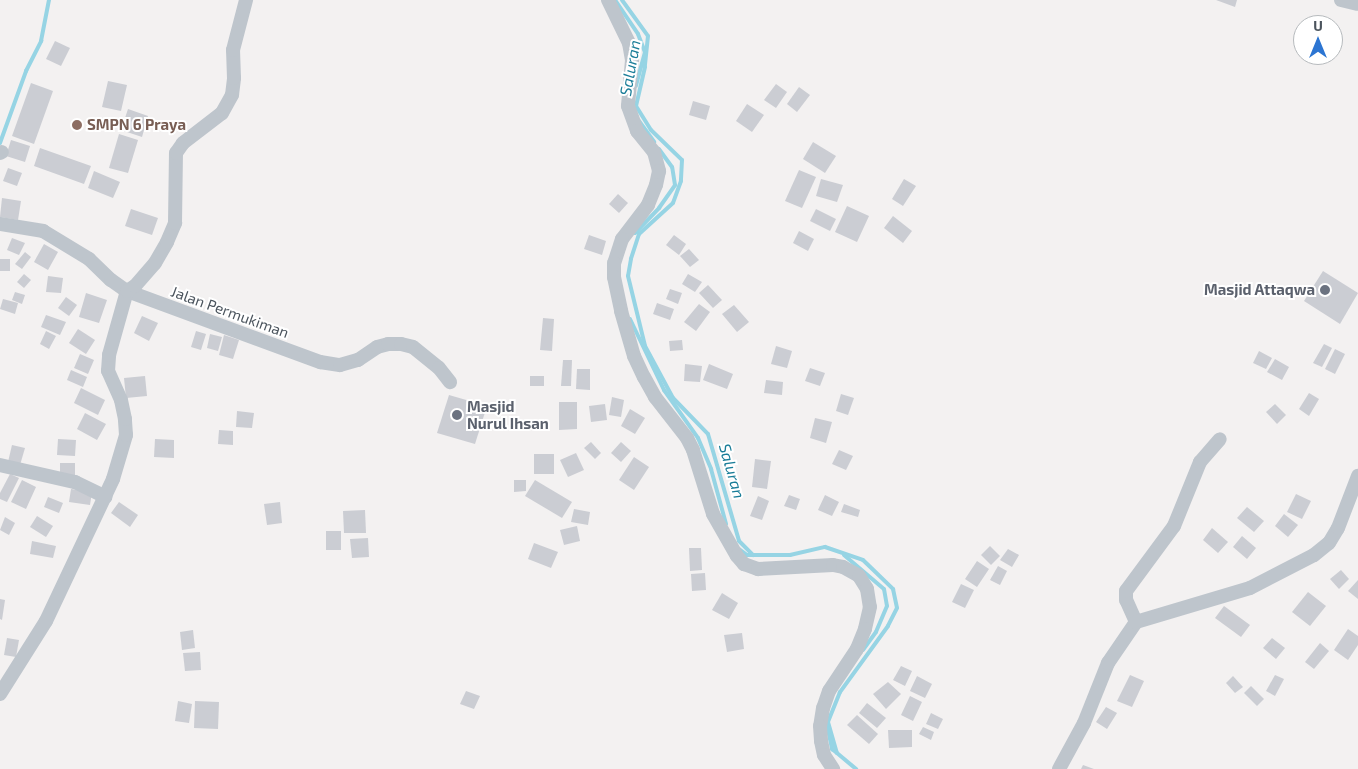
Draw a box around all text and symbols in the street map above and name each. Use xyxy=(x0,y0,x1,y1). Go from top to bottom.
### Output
north arrow xyxy=(1293,15,1343,65)
text: U xyxy=(1313,17,1323,34)
water label: Saluran xyxy=(616,39,644,97)
place label: SMPN 6 Praya xyxy=(87,116,186,134)
marker: SMPN 6 Praya xyxy=(71,119,83,131)
place label: Masjid Attaqwa xyxy=(1204,281,1315,299)
street label: Jalan Permukiman xyxy=(169,282,291,342)
marker: Masjid Attaqwa xyxy=(1319,284,1331,296)
place label: Masjid Nurul Ihsan xyxy=(467,397,549,432)
marker: Masjid Nurul Ihsan xyxy=(451,409,463,421)
water label: Saluran xyxy=(715,441,749,501)

